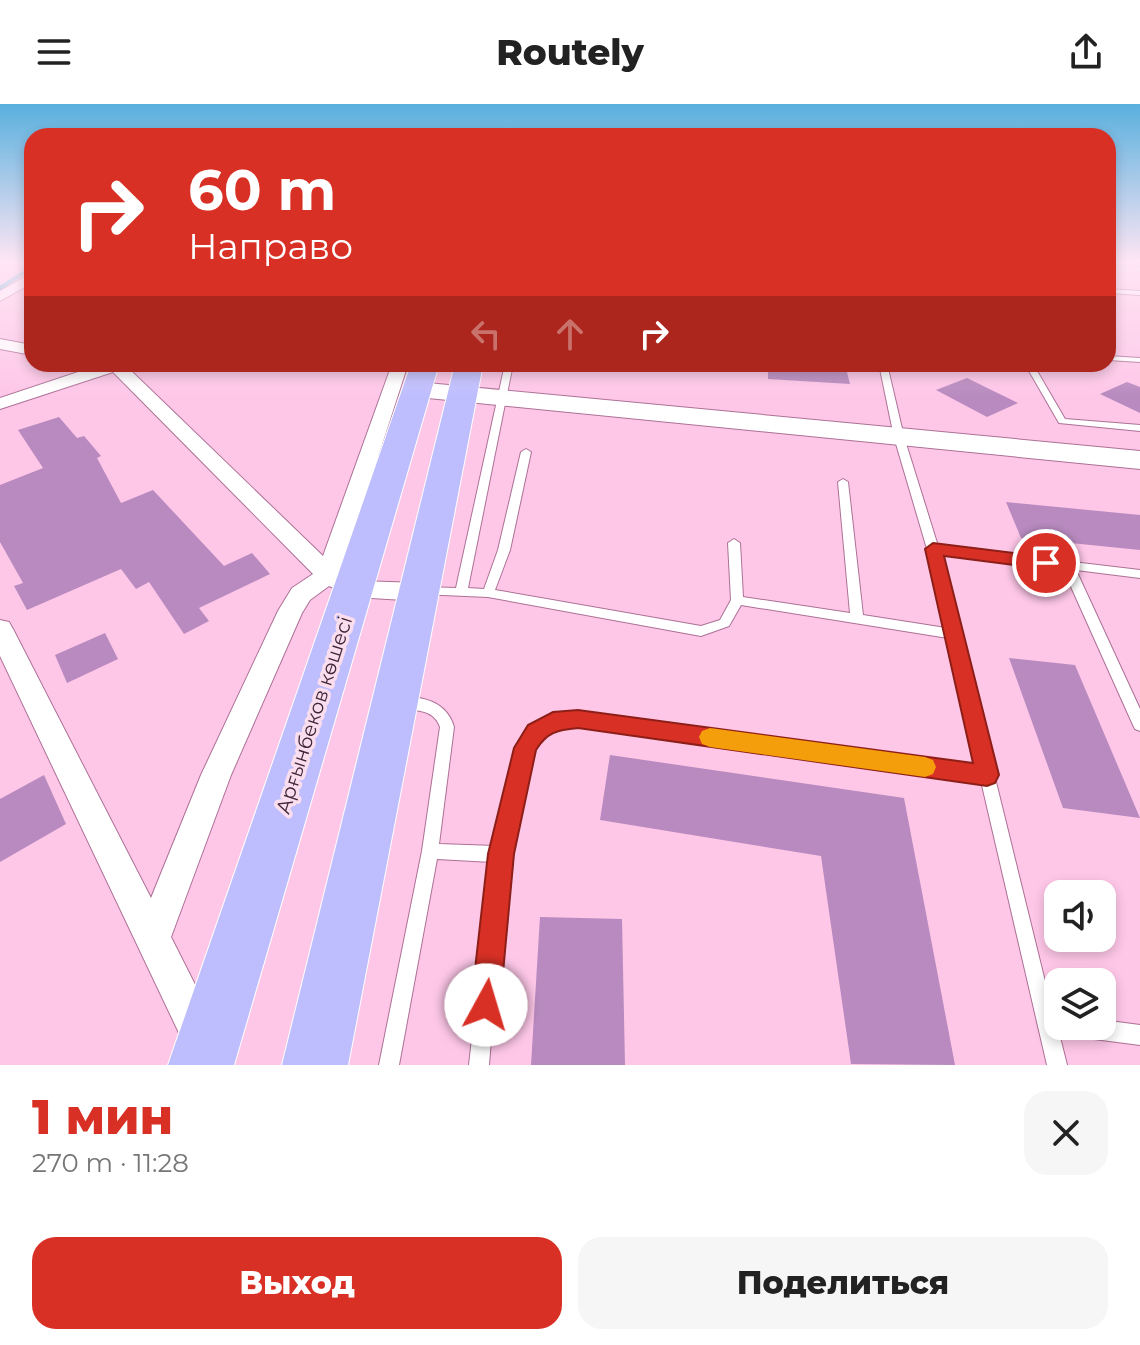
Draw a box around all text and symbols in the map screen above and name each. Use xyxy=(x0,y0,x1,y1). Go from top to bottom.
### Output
icon: menu xyxy=(32,30,76,74)
text: Routely xyxy=(496,30,644,74)
icon: share xyxy=(1064,30,1108,74)
text: 60 m xyxy=(188,156,336,224)
icon: right xyxy=(56,160,160,264)
text: Направо xyxy=(188,224,353,268)
icon: left xyxy=(464,312,508,356)
icon: ahead xyxy=(548,312,592,356)
icon: right xyxy=(632,312,676,356)
pin xyxy=(1012,529,1080,597)
icon: arrive xyxy=(1024,541,1068,585)
street label: Арғынбеков көшесі xyxy=(271,613,357,817)
map controls xyxy=(1044,880,1116,1040)
button: sound xyxy=(1044,880,1116,952)
position arrow xyxy=(444,963,528,1047)
button: layers xyxy=(1044,968,1116,1040)
text: 1 мин xyxy=(32,1088,173,1146)
button: close xyxy=(1024,1091,1108,1175)
text: 270 m · 11:28 xyxy=(32,1147,189,1179)
button: Выход xyxy=(32,1237,562,1329)
button: Поделиться xyxy=(578,1237,1108,1329)

